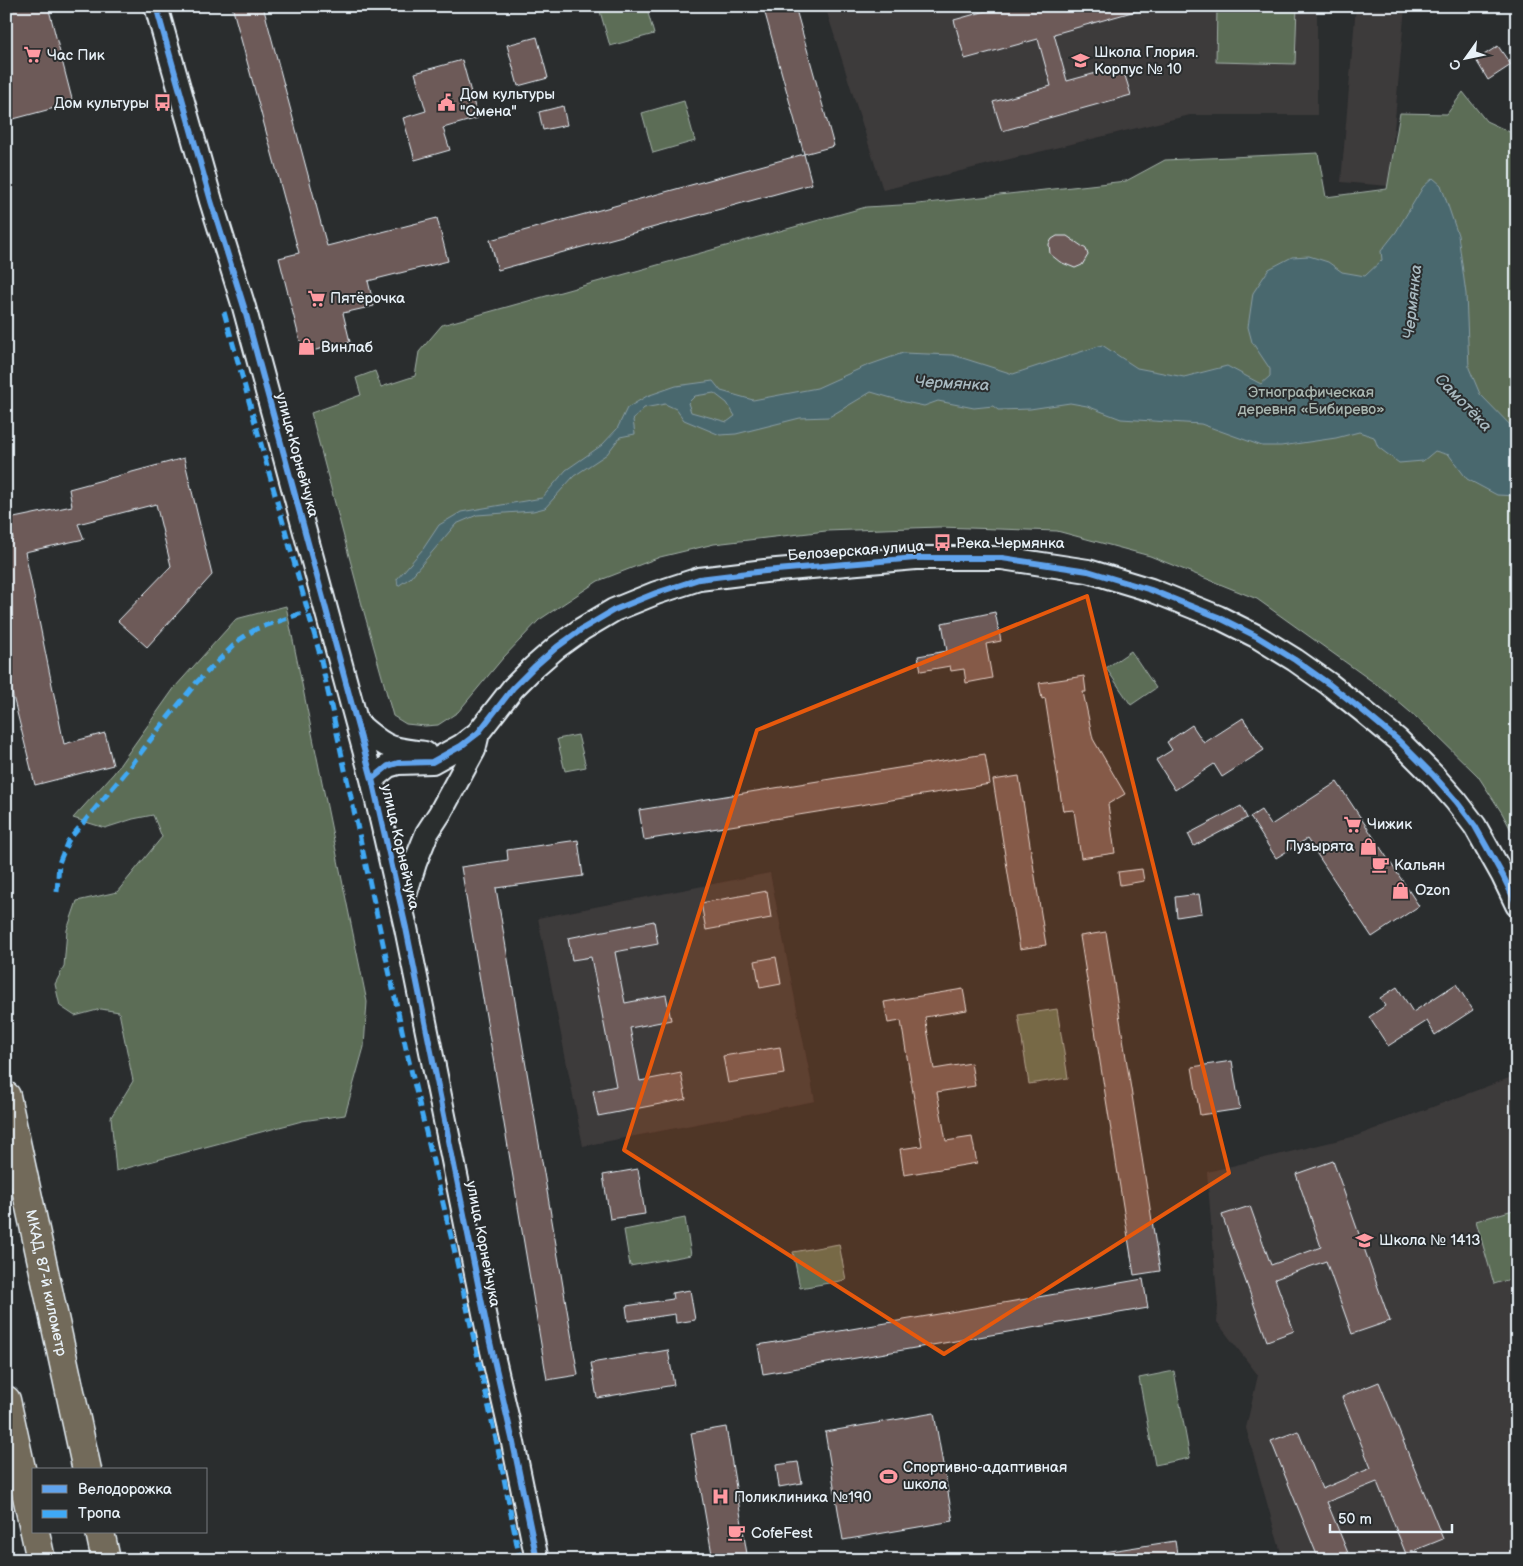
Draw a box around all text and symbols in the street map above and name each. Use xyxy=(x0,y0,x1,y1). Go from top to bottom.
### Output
north arrow xyxy=(1440,32,1490,82)
place label: Школа Глория. Корпус № 10 xyxy=(1094,43,1198,79)
supermarket icon: Час Пик xyxy=(23,45,43,65)
place label: Час Пик xyxy=(47,46,105,65)
school or university icon: Школа Глория. Корпус № 10 xyxy=(1070,51,1090,71)
text: С xyxy=(1446,56,1465,74)
place label: Дом культуры "Смена" xyxy=(460,85,555,121)
bus stop icon: Дом культуры xyxy=(153,93,173,113)
public building icon: Дом культуры "Смена" xyxy=(436,93,456,113)
place label: Дом культуры xyxy=(54,94,149,113)
water label: Чермянка xyxy=(1400,264,1426,340)
supermarket icon: Пятёрочка xyxy=(306,288,326,308)
place label: Пятёрочка xyxy=(330,289,405,308)
shop icon: Винлаб xyxy=(297,337,317,357)
place label: Винлаб xyxy=(321,338,373,357)
water label: Самотёка xyxy=(1431,370,1495,436)
water label: Чермянка xyxy=(914,373,990,395)
park label: Этнографическая деревня «Бибирево» xyxy=(1237,383,1385,419)
street label: улица Корнейчука xyxy=(271,391,323,519)
bus stop icon: Река Чермянка xyxy=(932,533,952,553)
place label: Река Чермянка xyxy=(956,534,1065,553)
street label: Белозерская улица xyxy=(787,537,925,565)
street label: улица Корнейчука xyxy=(376,782,424,912)
supermarket icon: Чижик xyxy=(1343,814,1363,834)
place label: Чижик xyxy=(1367,815,1412,834)
shop icon: Пузырята xyxy=(1358,836,1378,856)
place label: Пузырята xyxy=(1286,837,1354,856)
cafe icon: Кальян xyxy=(1370,855,1390,875)
place label: Кальян xyxy=(1394,856,1445,875)
shop icon: Ozon xyxy=(1391,880,1411,900)
place label: Ozon xyxy=(1415,881,1450,900)
street label: улица Корнейчука xyxy=(461,1179,505,1309)
street label: МКАД, 87-й километр xyxy=(21,1208,72,1358)
school or university icon: Школа № 1413 xyxy=(1355,1230,1375,1250)
place label: Школа № 1413 xyxy=(1379,1231,1481,1250)
place label: Спортивно-адаптивная школа xyxy=(903,1458,1067,1494)
sports icon: Спортивно-адаптивная школа xyxy=(879,1466,899,1486)
legend xyxy=(32,1468,208,1534)
text: Велодорожка xyxy=(78,1480,172,1499)
hospital icon: Поликлиника №190 xyxy=(710,1487,730,1507)
place label: Поликлиника №190 xyxy=(734,1488,872,1507)
scale bar xyxy=(1330,1501,1453,1533)
text: Тропа xyxy=(78,1504,121,1523)
text: 50 m xyxy=(1338,1510,1372,1529)
cafe icon: CofeFest xyxy=(727,1523,747,1543)
place label: CofeFest xyxy=(751,1524,813,1543)

